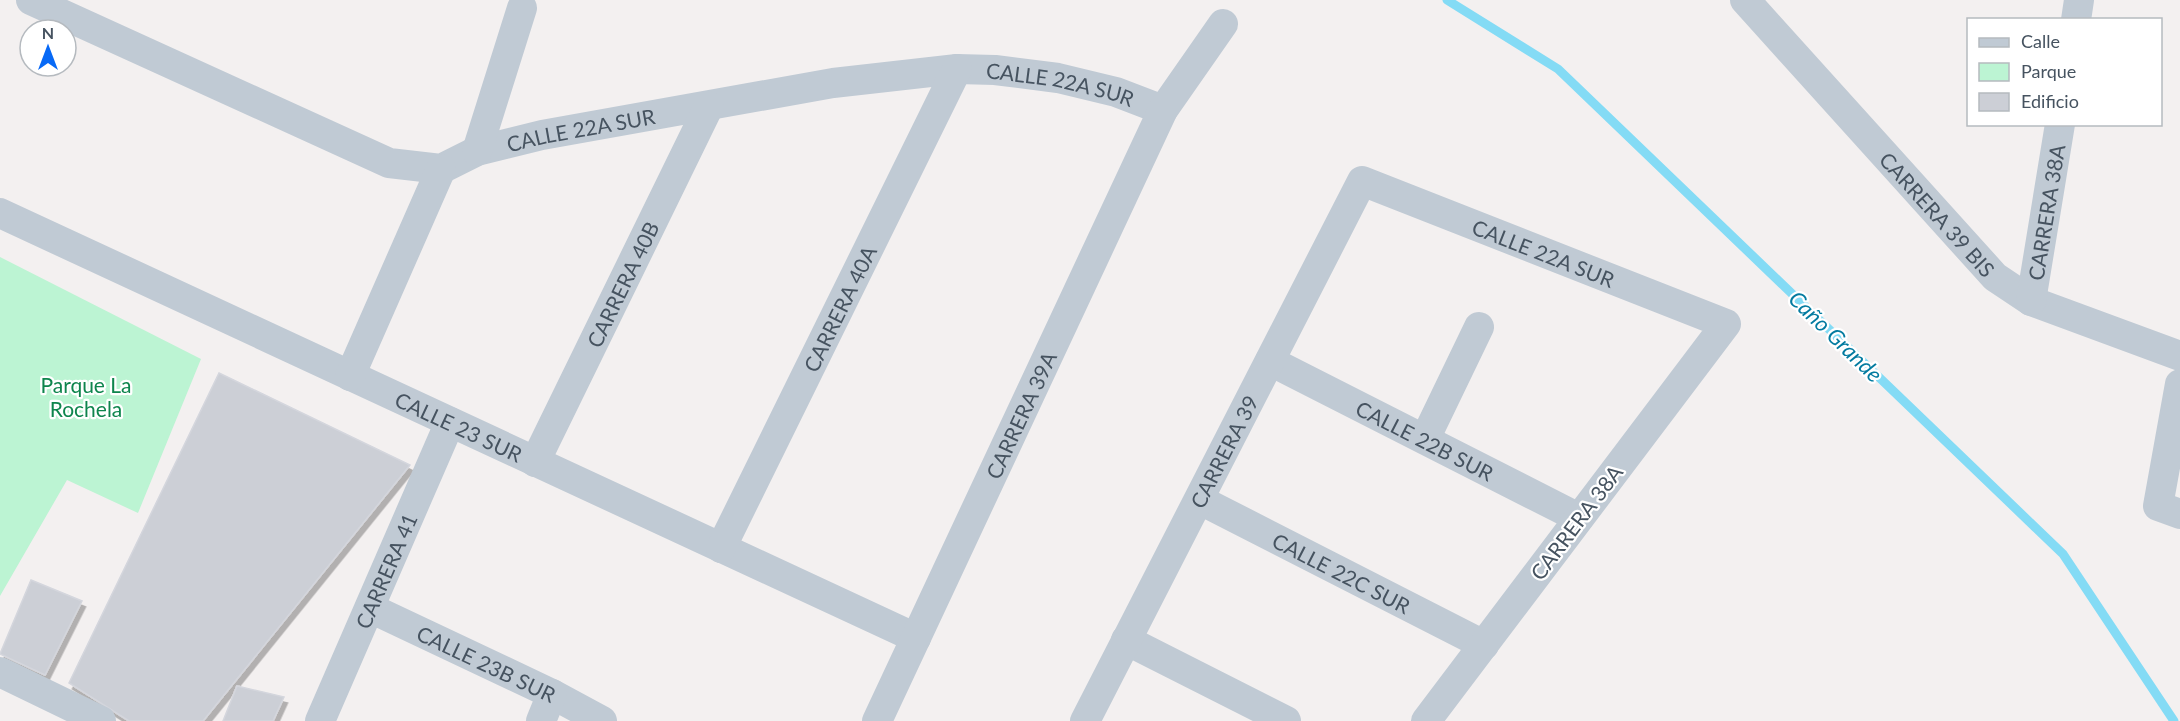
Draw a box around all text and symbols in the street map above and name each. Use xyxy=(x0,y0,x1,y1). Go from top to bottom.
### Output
north arrow xyxy=(18,18,78,78)
legend xyxy=(1967,18,2162,126)
text: N xyxy=(42,23,54,42)
text: Calle xyxy=(2021,30,2060,52)
street label: CALLE 22A SUR xyxy=(986,57,1139,111)
text: Parque xyxy=(2021,60,2076,82)
text: Edificio xyxy=(2021,90,2079,112)
street label: CALLE 22A SUR xyxy=(504,102,658,156)
street label: CARRERA 38A xyxy=(2022,142,2069,282)
street label: CARRERA 39 BIS xyxy=(1875,146,2001,281)
street label: CALLE 22A SUR xyxy=(1469,213,1619,292)
street label: CARRERA 40B xyxy=(581,217,663,351)
street label: CARRERA 40A xyxy=(797,241,881,376)
water label: Caño Grande xyxy=(1784,285,1888,387)
street label: CARRERA 39A xyxy=(980,347,1061,482)
park label: Parque La Rochela xyxy=(40,372,132,421)
street label: CALLE 23 SUR xyxy=(392,386,527,467)
street label: CARRERA 39 xyxy=(1184,391,1263,512)
street label: CALLE 22B SUR xyxy=(1352,395,1499,485)
street label: CARRERA 38A xyxy=(1525,459,1628,584)
street label: CARRERA 41 xyxy=(349,509,421,632)
street label: CALLE 22C SUR xyxy=(1269,527,1415,618)
street label: CALLE 23B SUR xyxy=(413,620,561,707)

